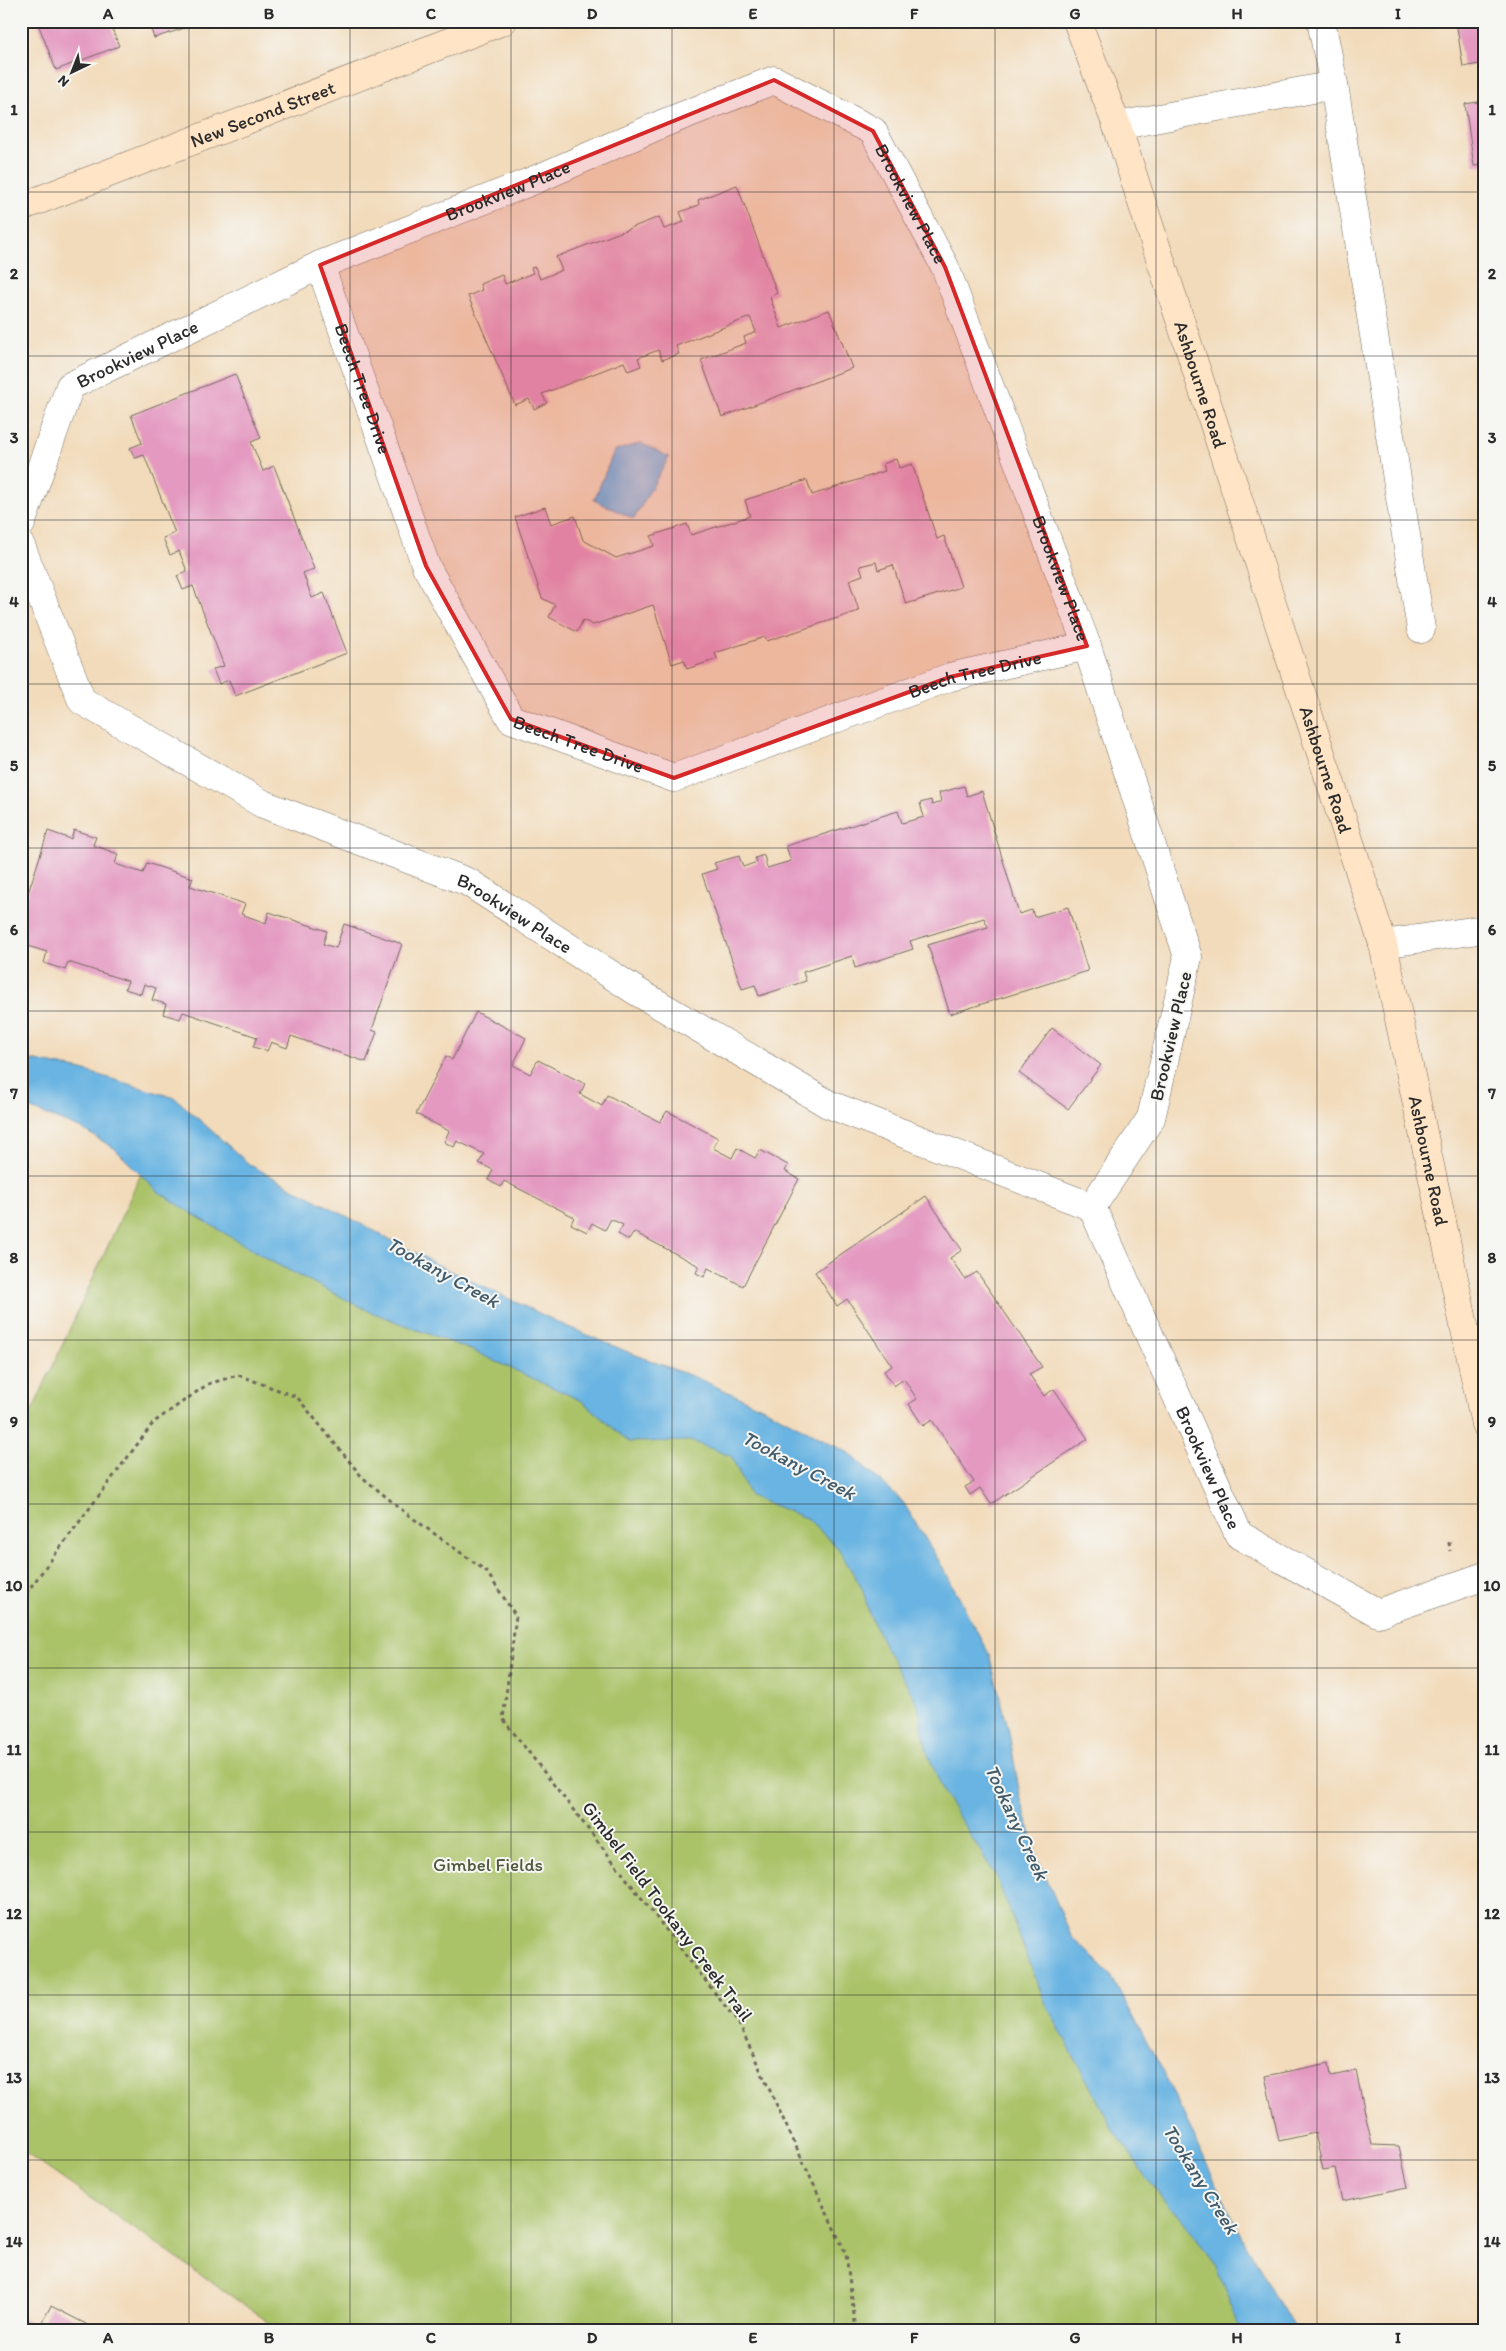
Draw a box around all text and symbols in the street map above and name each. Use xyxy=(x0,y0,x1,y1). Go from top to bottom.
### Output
text: A xyxy=(102,4,114,23)
text: B xyxy=(264,4,275,23)
text: C xyxy=(426,4,437,23)
text: D xyxy=(587,4,598,23)
text: E xyxy=(749,4,758,23)
text: F xyxy=(910,4,919,23)
text: G xyxy=(1069,4,1081,23)
text: H xyxy=(1231,4,1243,23)
text: I xyxy=(1395,4,1401,23)
north arrow xyxy=(48,48,98,98)
text: N xyxy=(54,72,73,91)
street label: New Second Street xyxy=(187,76,338,153)
text: 1 xyxy=(10,100,18,119)
text: 1 xyxy=(1488,100,1496,119)
street label: Brookview Place xyxy=(870,140,952,268)
street label: Brookview Place xyxy=(442,155,574,226)
text: 2 xyxy=(10,264,19,283)
text: 2 xyxy=(1488,264,1497,283)
street label: Brookview Place xyxy=(73,315,202,393)
street label: Ashbourne Road xyxy=(1169,318,1232,452)
street label: Beech Tree Drive xyxy=(329,320,397,457)
text: 3 xyxy=(10,428,19,447)
text: 3 xyxy=(1488,428,1497,447)
street label: Brookview Place xyxy=(1027,512,1095,644)
text: 4 xyxy=(9,592,19,611)
text: 4 xyxy=(1487,592,1497,611)
street label: Beech Tree Drive xyxy=(905,646,1043,703)
street label: Ashbourne Road xyxy=(1294,703,1357,837)
street label: Beech Tree Drive xyxy=(510,710,647,778)
text: 5 xyxy=(10,756,19,775)
text: 5 xyxy=(1488,756,1497,775)
street label: Brookview Place xyxy=(454,868,576,959)
text: 6 xyxy=(10,920,19,939)
text: 6 xyxy=(1488,920,1497,939)
street label: Brookview Place xyxy=(1144,969,1197,1103)
text: 7 xyxy=(9,1084,18,1103)
text: 7 xyxy=(1487,1084,1496,1103)
street label: Ashbourne Road xyxy=(1404,1094,1454,1229)
water label: Tookany Creek xyxy=(383,1231,505,1314)
text: 8 xyxy=(10,1248,19,1267)
text: 8 xyxy=(1488,1248,1497,1267)
street label: Brookview Place xyxy=(1171,1402,1246,1533)
text: 9 xyxy=(10,1412,18,1431)
text: 9 xyxy=(1488,1412,1496,1431)
water label: Tookany Creek xyxy=(738,1425,861,1506)
text: 10 xyxy=(5,1576,23,1595)
text: 10 xyxy=(1483,1576,1501,1595)
text: 11 xyxy=(7,1740,22,1759)
text: 11 xyxy=(1485,1740,1500,1759)
water label: Tookany Creek xyxy=(980,1760,1055,1885)
street label: Gimbel Field Tookany Creek Trail xyxy=(577,1797,758,2026)
park label: Gimbel Fields xyxy=(433,1853,543,1876)
text: 12 xyxy=(6,1904,23,1923)
text: 12 xyxy=(1484,1904,1501,1923)
text: 13 xyxy=(6,2068,22,2087)
text: 13 xyxy=(1484,2068,1500,2087)
water label: Tookany Creek xyxy=(1158,2120,1245,2240)
text: 14 xyxy=(5,2232,23,2251)
text: 14 xyxy=(1483,2232,1501,2251)
text: A xyxy=(102,2328,114,2347)
text: B xyxy=(264,2328,275,2347)
text: C xyxy=(426,2328,437,2347)
text: D xyxy=(587,2328,598,2347)
text: E xyxy=(749,2328,758,2347)
text: F xyxy=(910,2328,919,2347)
text: G xyxy=(1069,2328,1081,2347)
text: H xyxy=(1231,2328,1243,2347)
text: I xyxy=(1395,2328,1401,2347)

